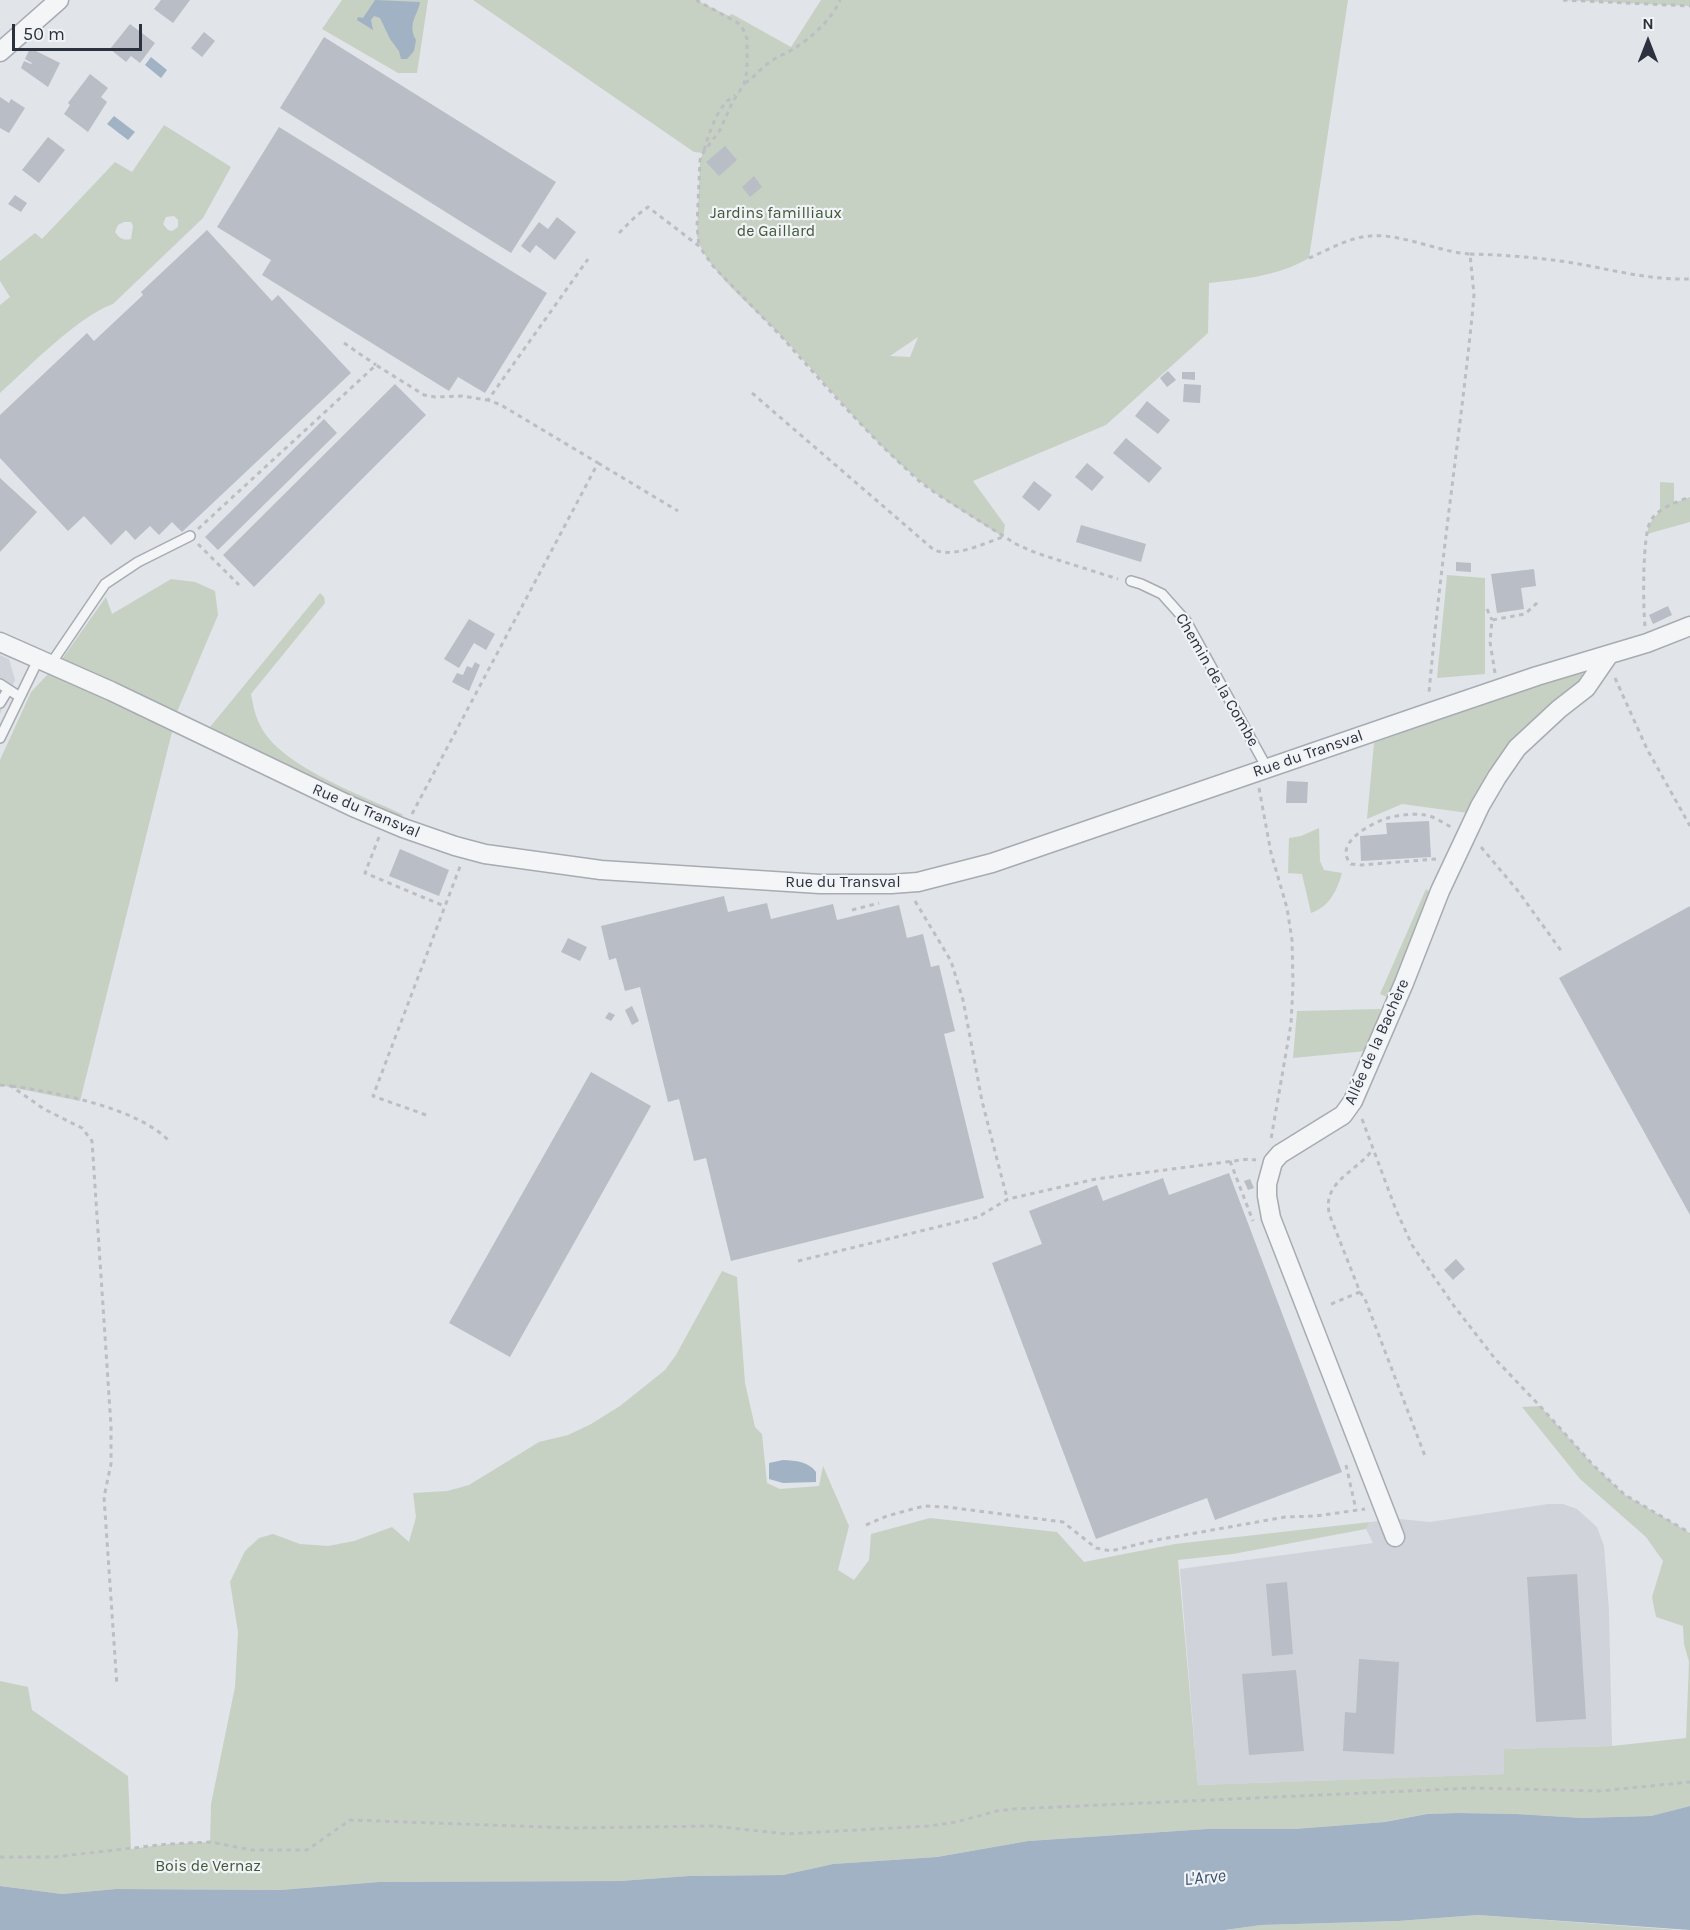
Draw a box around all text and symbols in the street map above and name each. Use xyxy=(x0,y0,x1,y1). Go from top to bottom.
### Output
scale bar xyxy=(15,12,146,50)
north arrow xyxy=(1618,12,1678,72)
text: N xyxy=(1642,14,1654,33)
text: 50 m xyxy=(23,23,65,45)
park label: Jardins familliaux de Gaillard xyxy=(710,203,842,241)
street label: Chemin de la Combe xyxy=(1171,610,1263,750)
street label: Rue du Transval xyxy=(1250,726,1366,782)
street label: Rue du Transval xyxy=(309,780,423,842)
street label: Rue du Transval xyxy=(785,872,901,892)
street label: Allée de la Bachère xyxy=(1341,976,1413,1108)
park label: Bois de Vernaz xyxy=(155,1856,261,1876)
water label: L'Arve xyxy=(1183,1865,1227,1891)

